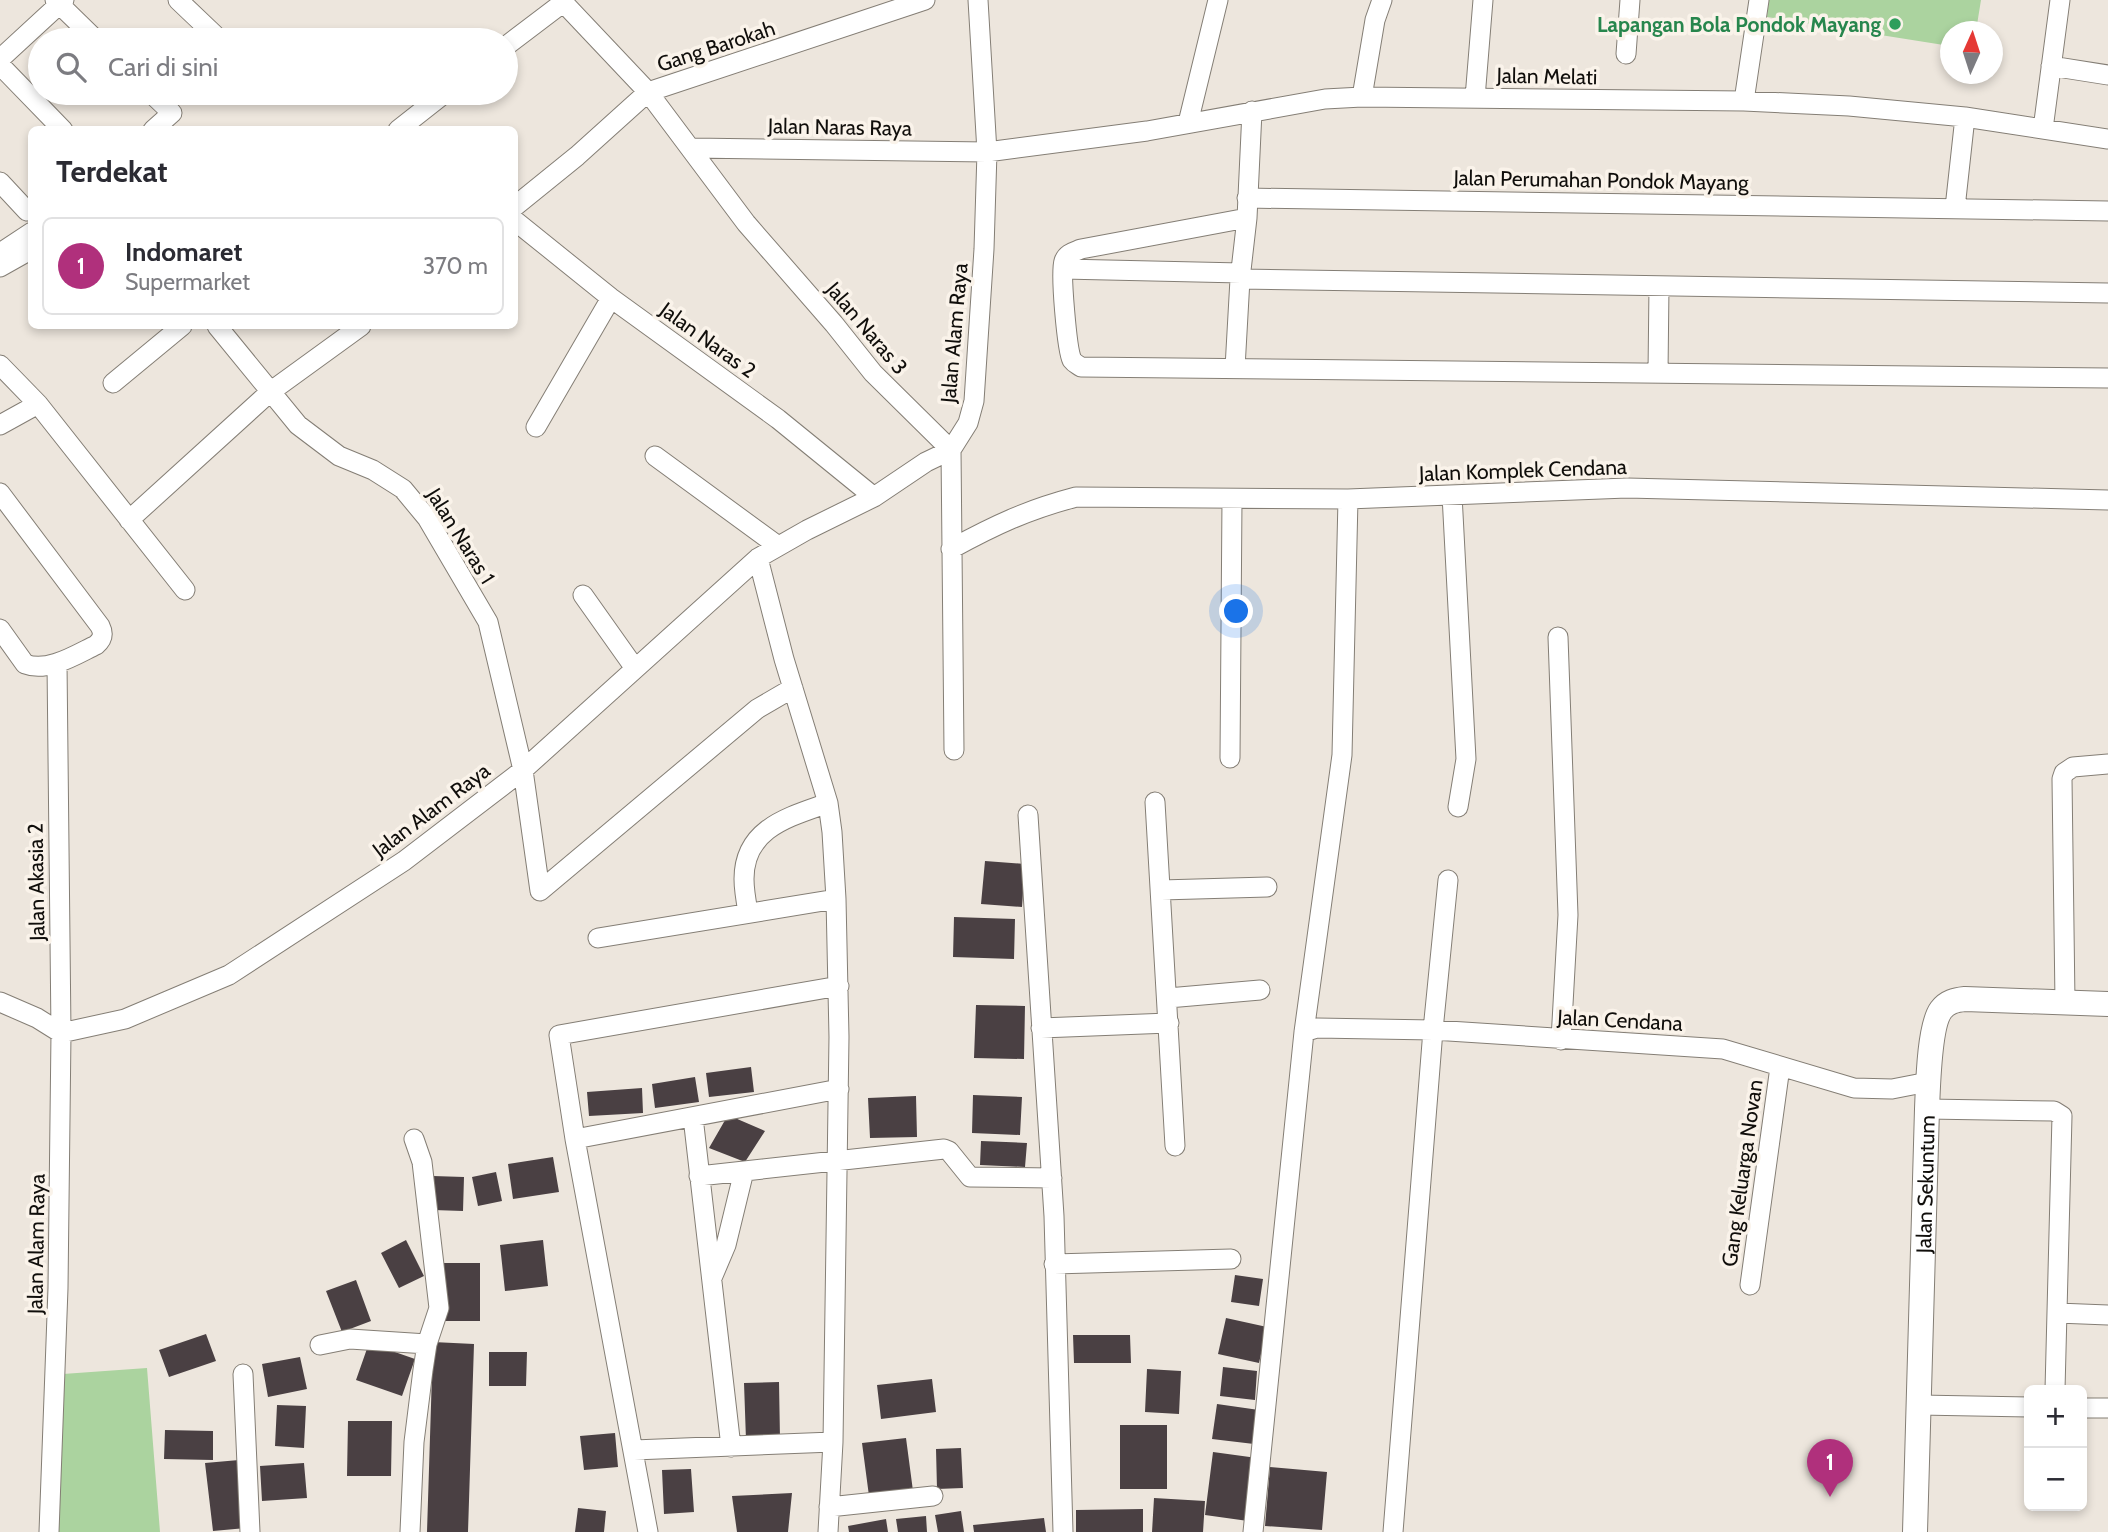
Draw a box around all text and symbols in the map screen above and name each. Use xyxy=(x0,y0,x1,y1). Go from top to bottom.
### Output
place label: Lapangan Bola Pondok Mayang xyxy=(1597,12,1881,37)
street label: Gang Barokah xyxy=(654,15,778,77)
marker: Lapangan Bola Pondok Mayang xyxy=(1887,16,1903,32)
north arrow xyxy=(1940,21,2003,84)
search box xyxy=(28,28,518,105)
icon: search xyxy=(52,48,90,86)
text: Cari di sini xyxy=(108,51,218,83)
street label: Jalan Melati xyxy=(1495,63,1598,89)
street label: Jalan Naras Raya xyxy=(767,113,912,141)
text: Terdekat xyxy=(56,153,168,190)
street label: Jalan Perumahan Pondok Mayang xyxy=(1452,165,1749,195)
text: Indomaret xyxy=(125,236,242,268)
text: 1 xyxy=(77,252,85,280)
text: 370 m xyxy=(423,252,488,280)
street label: Jalan Alam Raya xyxy=(935,262,973,405)
text: Supermarket xyxy=(125,268,250,296)
street label: Jalan Naras 3 xyxy=(821,276,913,379)
street label: Jalan Naras 2 xyxy=(654,296,761,383)
street label: Jalan Komplek Cendana xyxy=(1418,454,1627,486)
street label: Jalan Naras 1 xyxy=(421,483,500,589)
your location xyxy=(1219,594,1253,628)
street label: Jalan Alam Raya xyxy=(367,758,495,863)
street label: Jalan Akasia 2 xyxy=(22,823,50,942)
street label: Jalan Cendana xyxy=(1556,1004,1683,1036)
street label: Gang Keluarga Novan xyxy=(1716,1078,1768,1268)
street label: Jalan Sekuntum xyxy=(1910,1115,1939,1255)
street label: Jalan Alam Raya xyxy=(22,1174,50,1315)
map controls xyxy=(2024,1385,2087,1511)
button: + xyxy=(2024,1385,2087,1448)
pin: 1 xyxy=(1807,1439,1853,1497)
button: − xyxy=(2024,1448,2087,1511)

